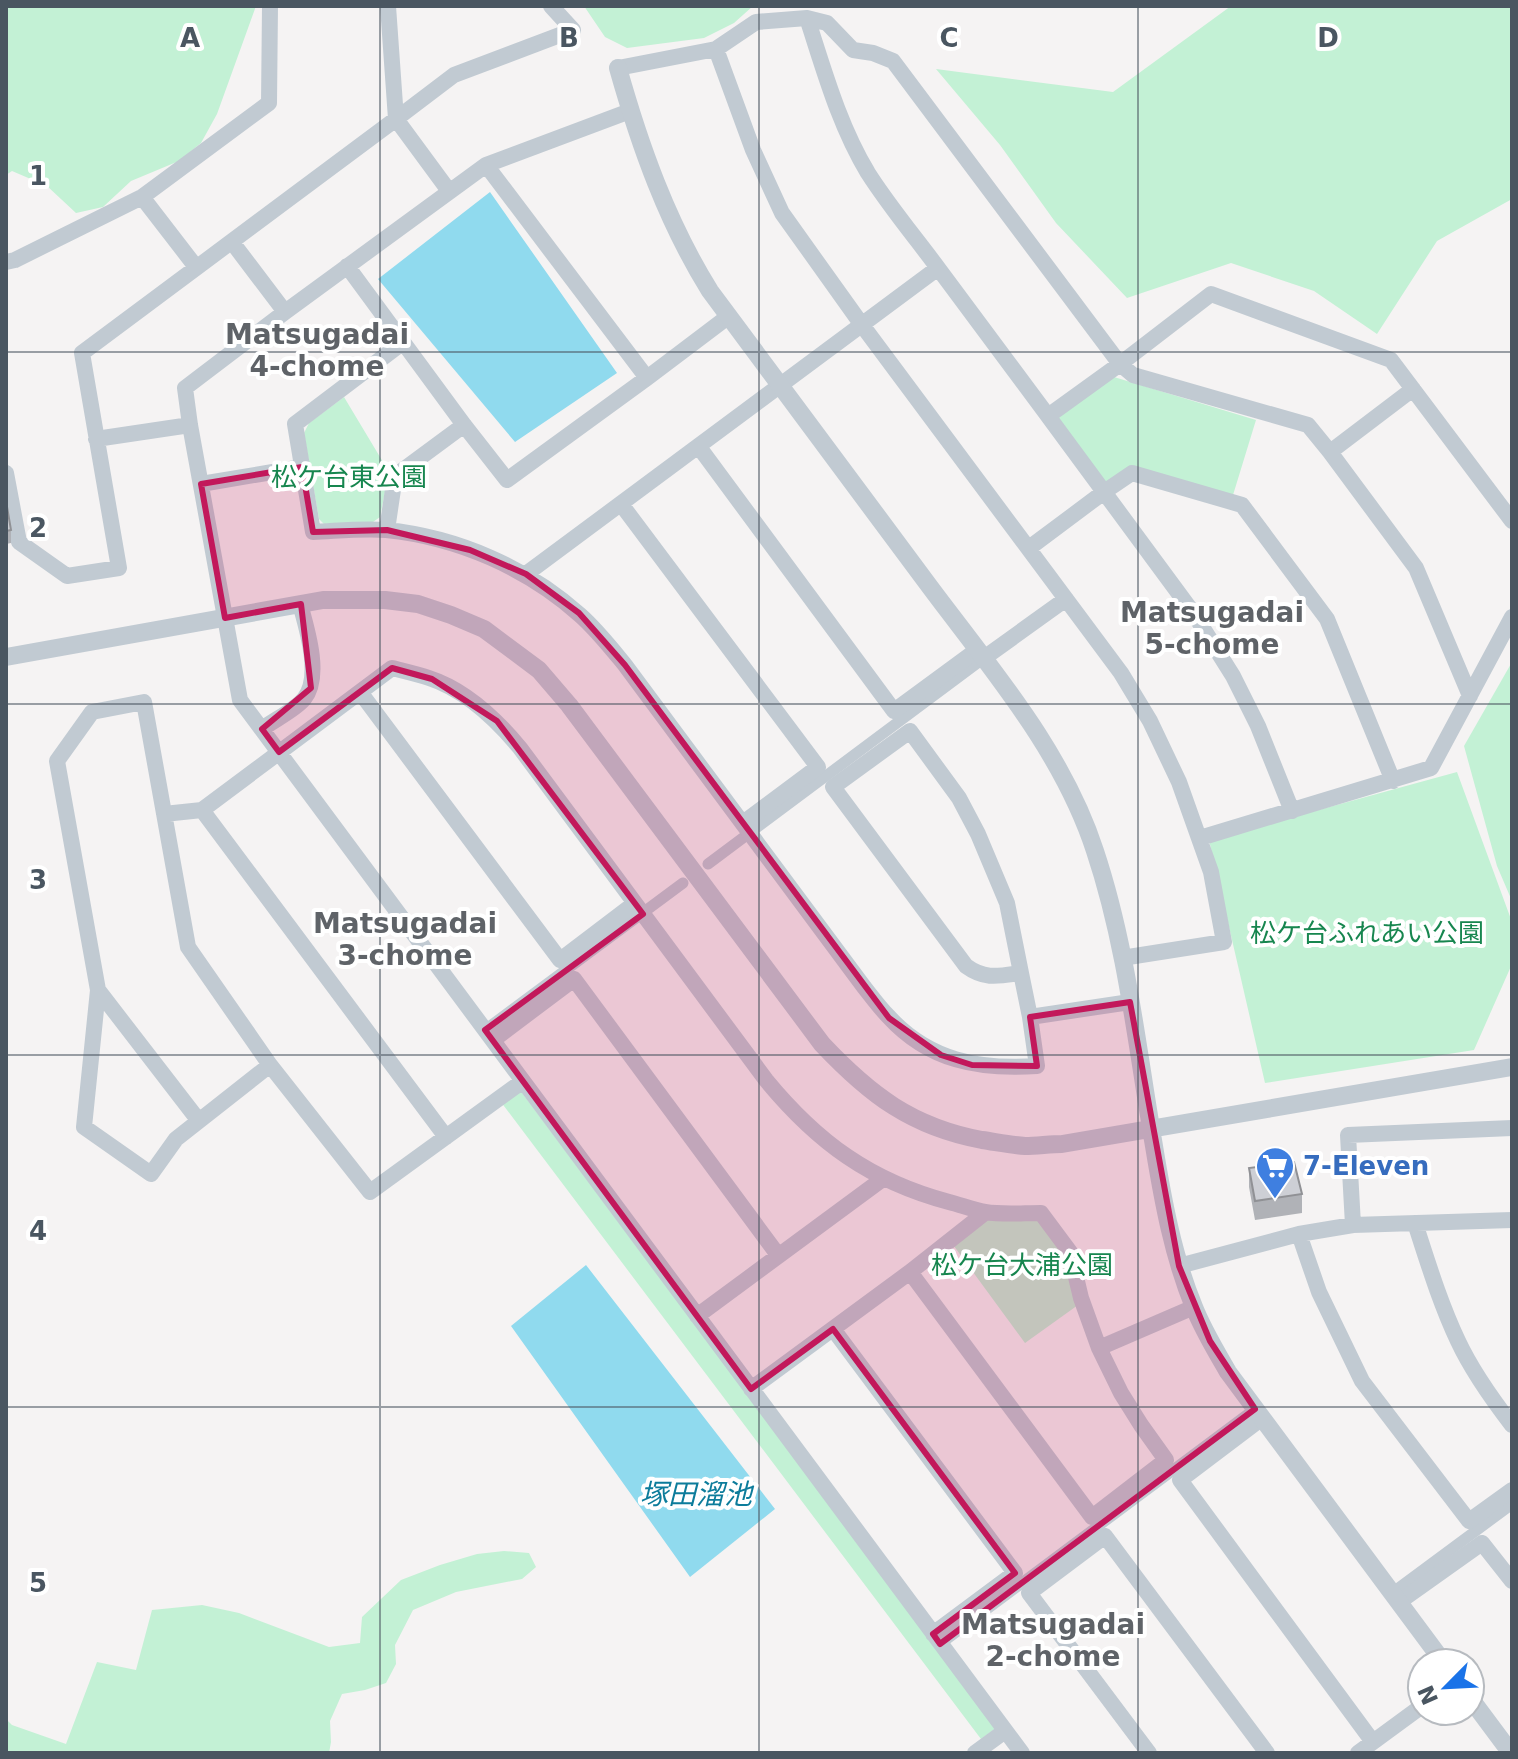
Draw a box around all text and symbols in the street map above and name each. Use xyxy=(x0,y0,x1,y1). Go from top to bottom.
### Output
text: A xyxy=(180,23,200,53)
text: B xyxy=(559,23,579,53)
text: C xyxy=(939,23,959,53)
text: D xyxy=(1317,23,1339,53)
text: 1 xyxy=(29,161,47,191)
district label: Matsugadai 4-chome xyxy=(225,318,409,383)
park label: 松ケ台東公園 xyxy=(271,462,427,492)
text: 2 xyxy=(29,513,47,543)
district label: Matsugadai 5-chome xyxy=(1120,596,1304,661)
text: 3 xyxy=(29,865,47,895)
district label: Matsugadai 3-chome xyxy=(313,907,497,972)
park label: 松ケ台ふれあい公園 xyxy=(1250,918,1484,948)
supermarket icon: 7-Eleven xyxy=(1254,1145,1296,1200)
place label: 7-Eleven xyxy=(1303,1151,1429,1181)
text: 4 xyxy=(29,1216,47,1246)
park label: 松ケ台大浦公園 xyxy=(931,1250,1113,1280)
water label: 塚田溜池 xyxy=(640,1478,755,1511)
text: 5 xyxy=(29,1568,47,1598)
district label: Matsugadai 2-chome xyxy=(961,1608,1145,1673)
north arrow xyxy=(1406,1647,1486,1727)
text: N xyxy=(1413,1681,1443,1708)

